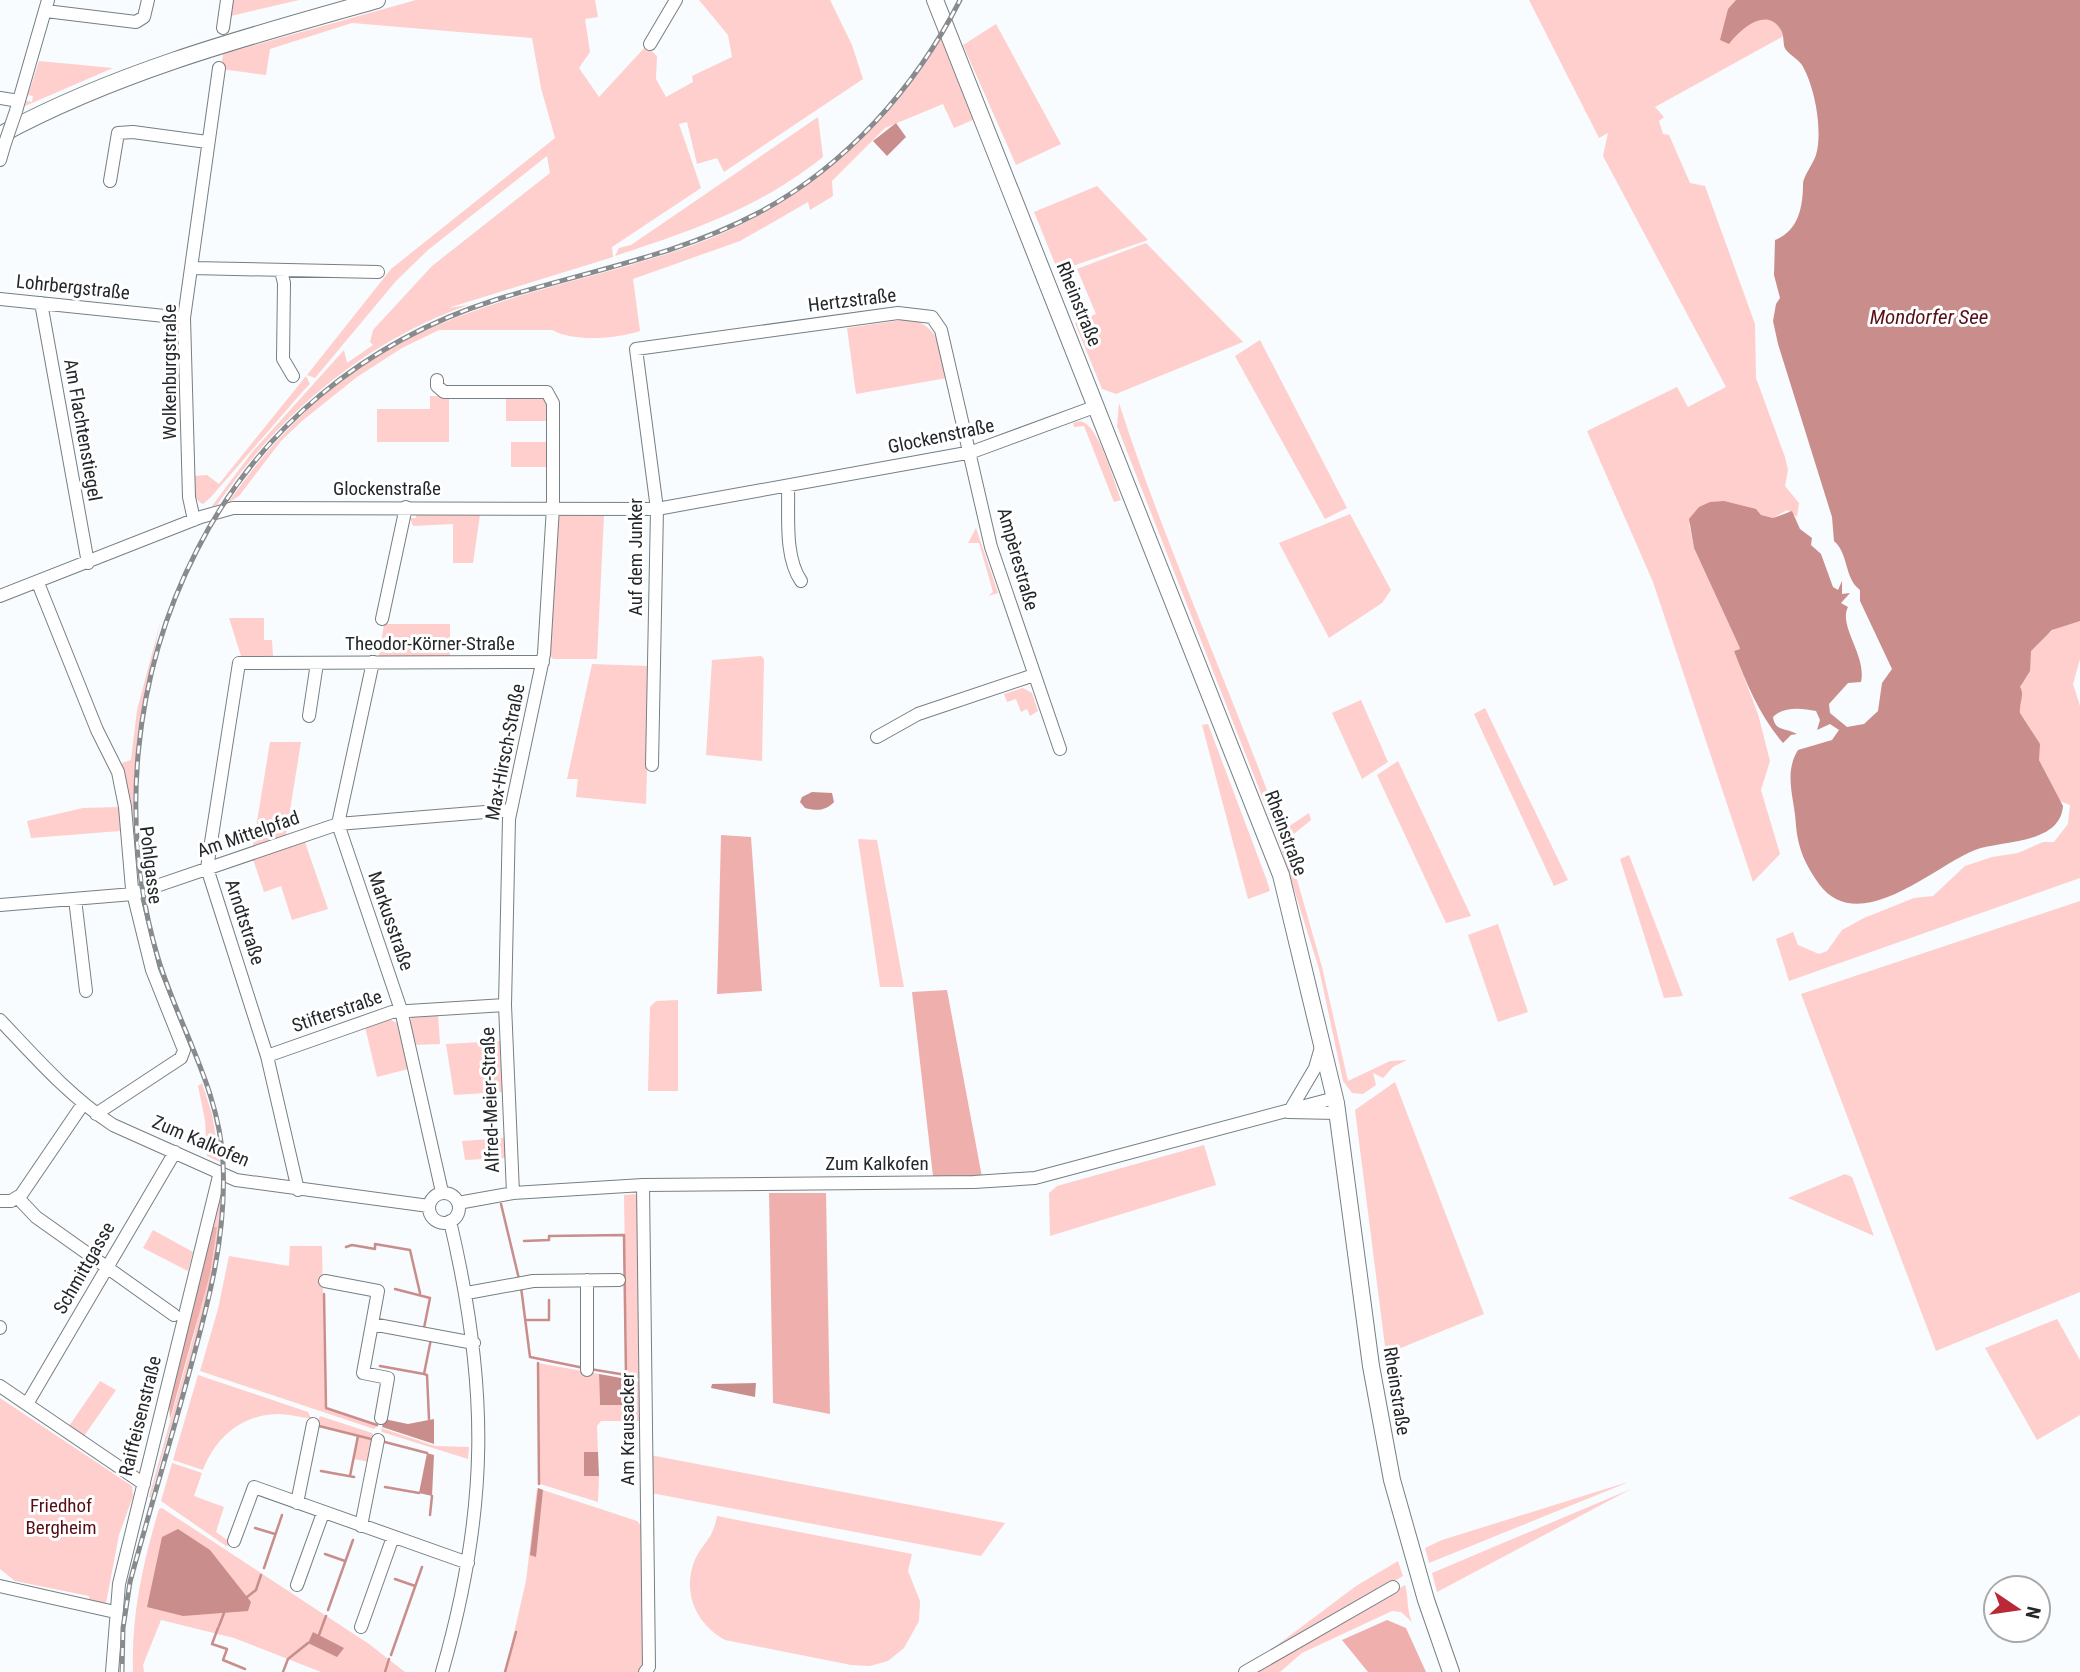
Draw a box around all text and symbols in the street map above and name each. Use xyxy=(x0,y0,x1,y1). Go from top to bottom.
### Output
street label: Rheinstraße xyxy=(1052,258,1106,350)
street label: Lohrbergstraße xyxy=(15,270,131,304)
street label: Hertzstraße xyxy=(807,283,897,317)
street label: Wolkenburgstraße xyxy=(158,304,181,440)
water label: Mondorfer See xyxy=(1870,305,1988,329)
street label: Am Flachtenstiegel xyxy=(59,357,107,503)
street label: Glockenstraße xyxy=(886,414,996,458)
street label: Glockenstraße xyxy=(333,477,441,500)
street label: Auf dem Junker xyxy=(624,498,647,616)
street label: Ampèrestraße xyxy=(992,505,1044,613)
street label: Theodor-Körner-Straße xyxy=(345,632,515,655)
street label: Max-Hirsch-Straße xyxy=(480,682,530,822)
street label: Rheinstraße xyxy=(1260,787,1312,879)
street label: Am Mittelpfad xyxy=(194,806,302,862)
street label: Pohlgasse xyxy=(135,825,167,905)
street label: Markusstraße xyxy=(363,868,419,974)
street label: Arndtstraße xyxy=(220,876,270,968)
street label: Stifterstraße xyxy=(289,985,385,1037)
street label: Alfred-Meier-Straße xyxy=(476,1027,504,1173)
street label: Zum Kalkofen xyxy=(149,1110,253,1172)
street label: Zum Kalkofen xyxy=(825,1152,929,1175)
street label: Schmittgasse xyxy=(48,1218,120,1318)
street label: Rheinstraße xyxy=(1379,1345,1415,1437)
street label: Raiffeisenstraße xyxy=(114,1353,166,1478)
street label: Am Krausacker xyxy=(616,1372,639,1486)
park label: Friedhof Bergheim xyxy=(25,1494,97,1539)
north arrow xyxy=(1982,1574,2052,1644)
text: N xyxy=(2021,1604,2046,1621)

